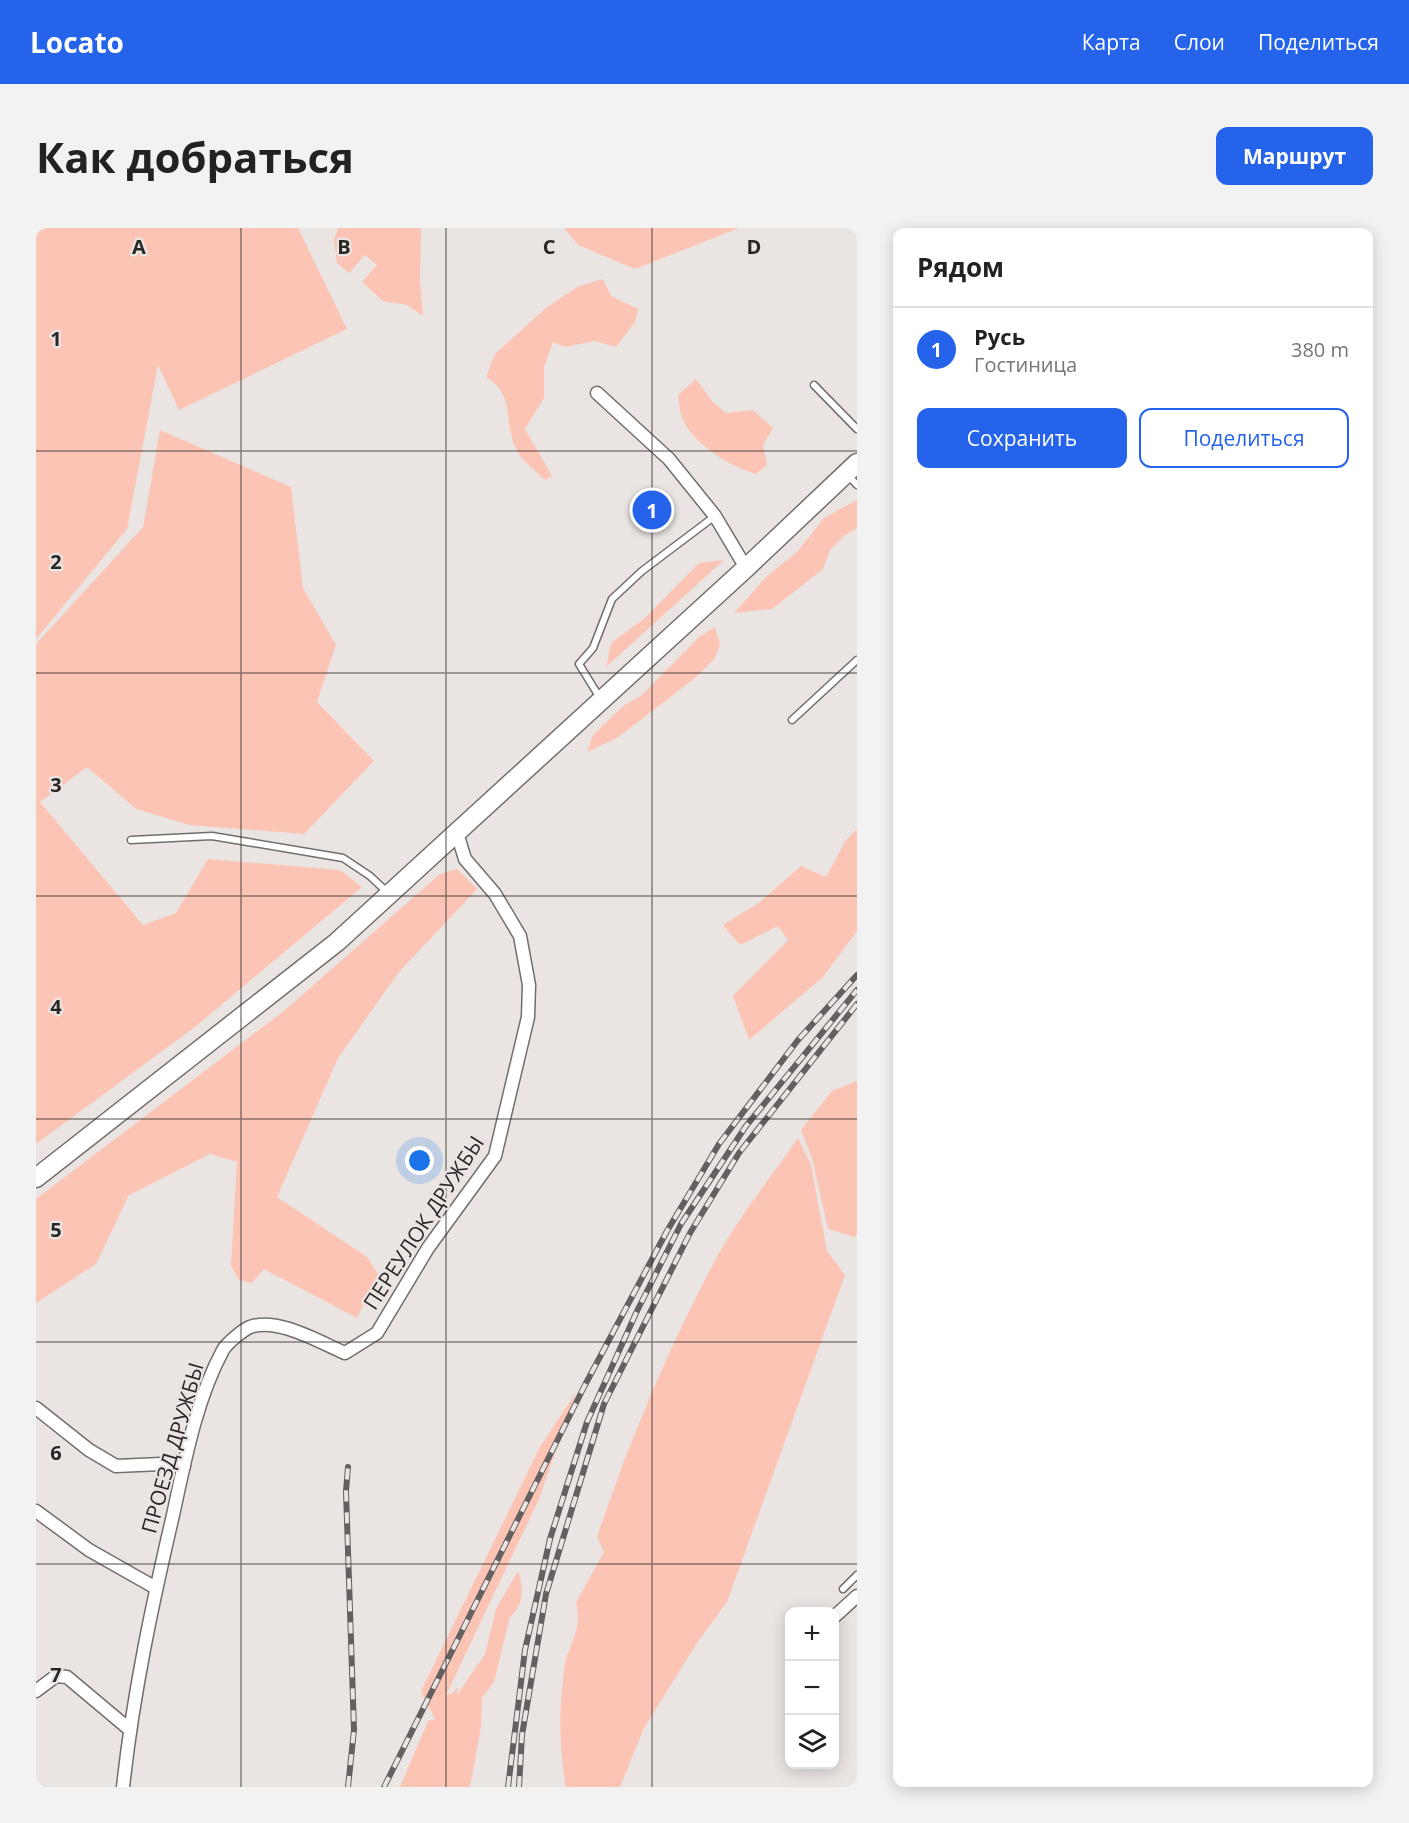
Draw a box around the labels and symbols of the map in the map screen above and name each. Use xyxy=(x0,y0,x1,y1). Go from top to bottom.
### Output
text: A xyxy=(132,233,146,260)
text: B xyxy=(337,233,351,260)
text: C xyxy=(543,233,556,260)
text: D xyxy=(747,233,761,260)
text: 1 xyxy=(50,325,62,352)
pin: 1 xyxy=(632,488,672,532)
text: 2 xyxy=(50,548,62,575)
text: 3 xyxy=(50,771,62,798)
text: 4 xyxy=(50,993,62,1020)
street label: ПЕРЕУЛОК ДРУЖБЫ xyxy=(356,1130,490,1315)
your location xyxy=(405,1146,434,1175)
text: 5 xyxy=(50,1216,62,1243)
street label: ПРОЕЗД ДРУЖБЫ xyxy=(134,1359,210,1536)
text: 6 xyxy=(50,1439,62,1466)
text: 7 xyxy=(50,1661,62,1688)

